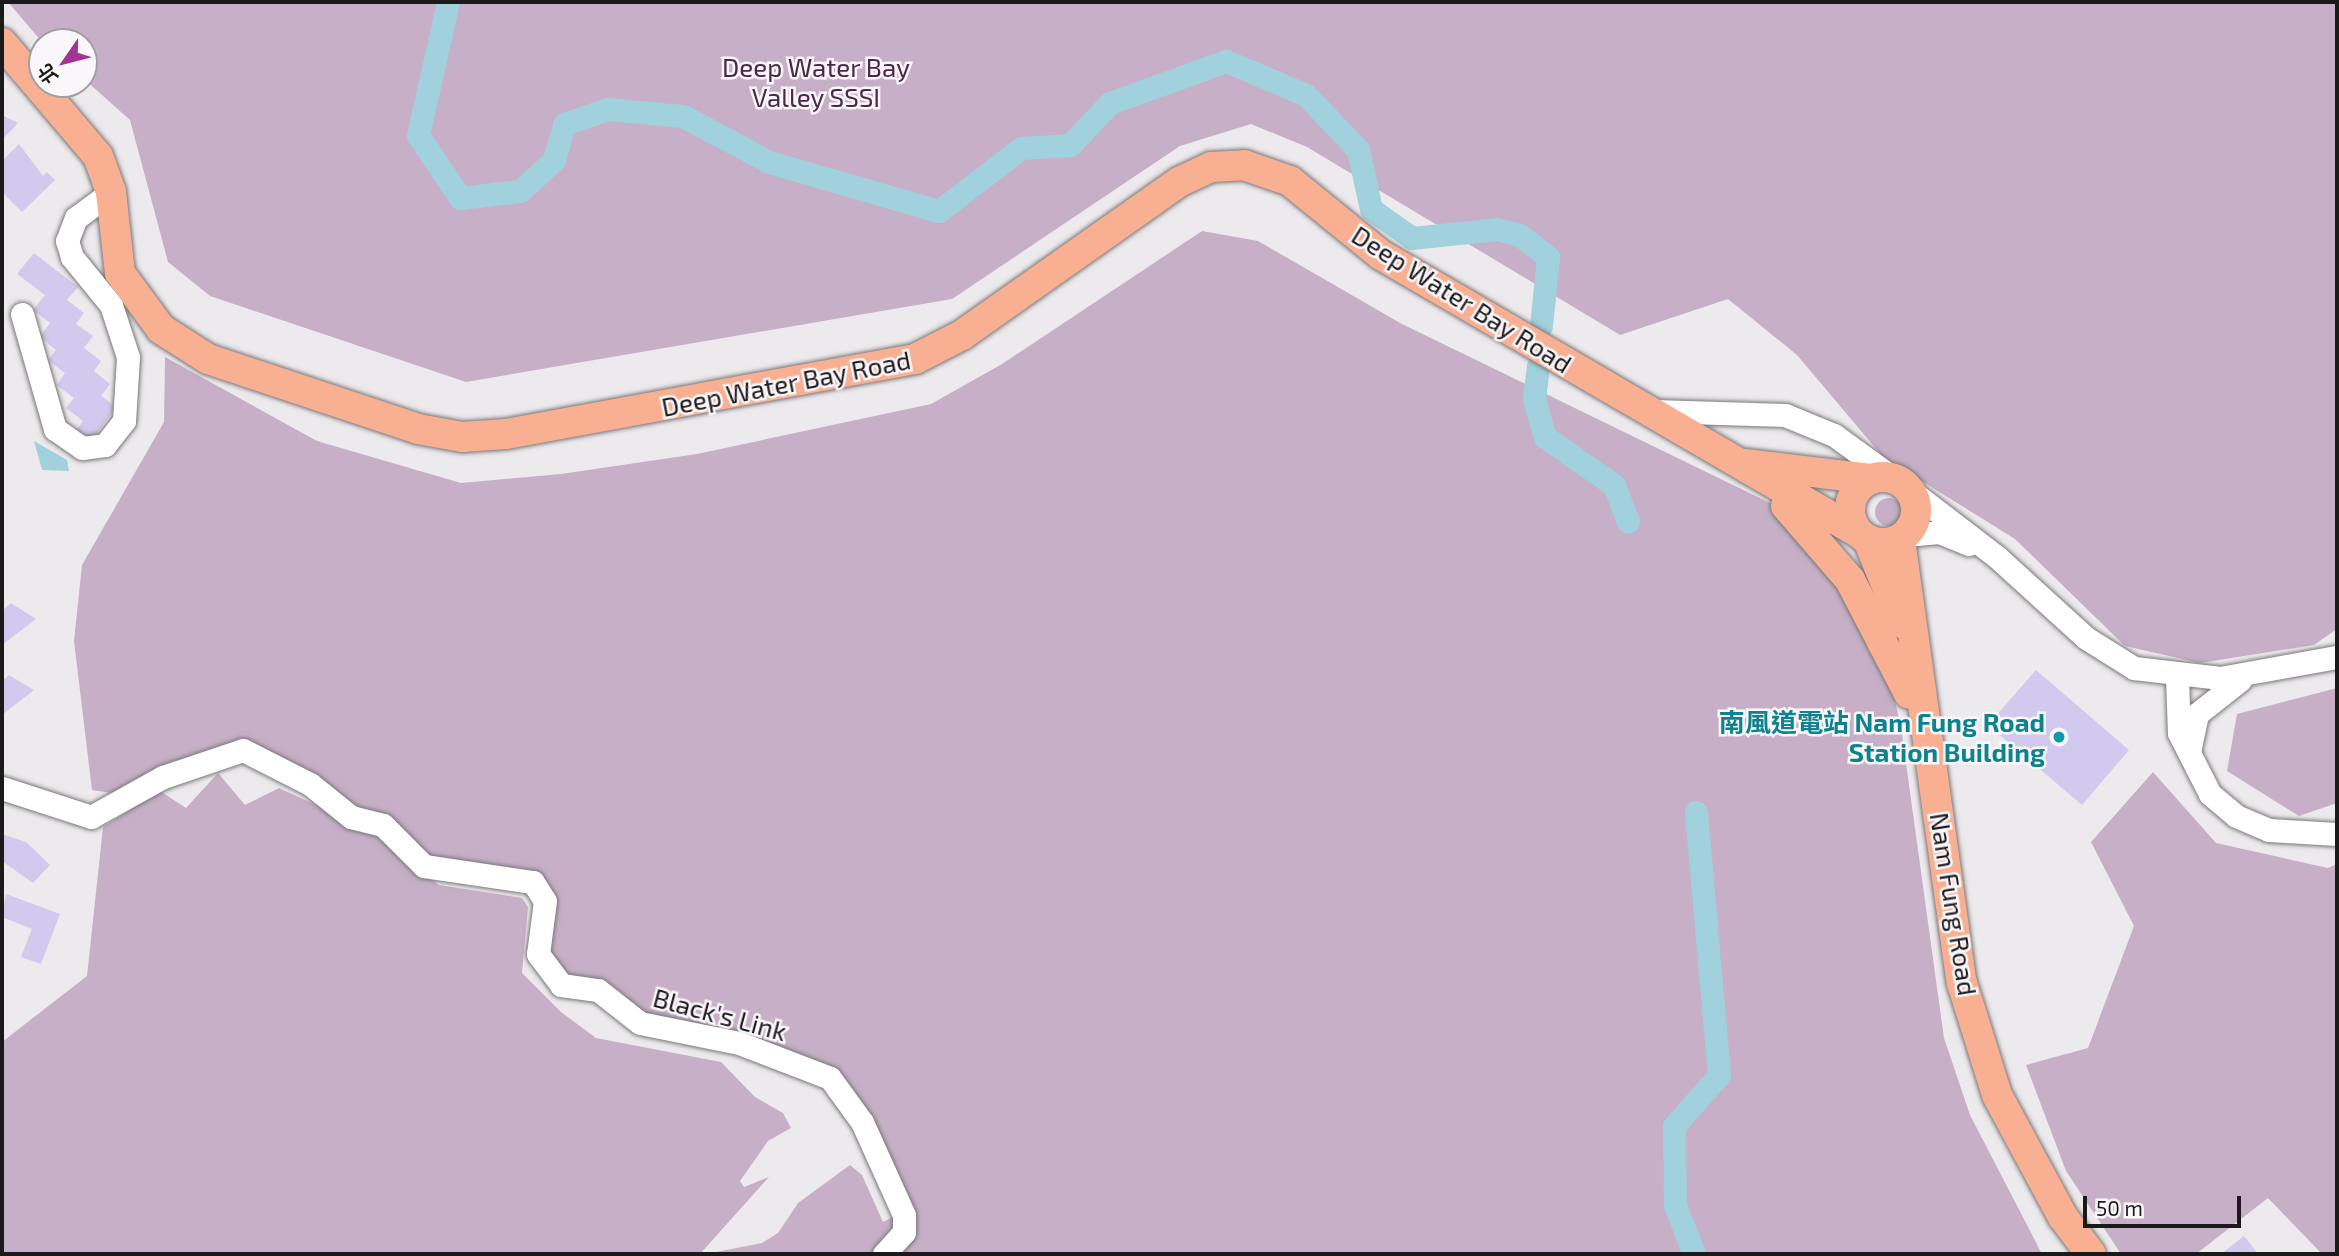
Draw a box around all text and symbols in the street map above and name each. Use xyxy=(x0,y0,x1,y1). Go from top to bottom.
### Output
north arrow xyxy=(28,28,98,98)
park label: Deep Water Bay Valley SSSI xyxy=(722,51,910,112)
text: 北 xyxy=(32,60,62,89)
street label: Deep Water Bay Road xyxy=(1346,218,1578,380)
street label: Deep Water Bay Road xyxy=(658,343,914,423)
place label: 南風道電站 Nam Fung Road Station Building xyxy=(1719,706,2045,768)
marker: 南風道電站 Nam Fung Road Station Building xyxy=(2051,729,2067,745)
street label: Nam Fung Road xyxy=(1924,810,1984,998)
street label: Black's Link xyxy=(650,981,790,1047)
scale bar xyxy=(2087,1182,2244,1226)
text: 50 m xyxy=(2096,1195,2143,1220)

